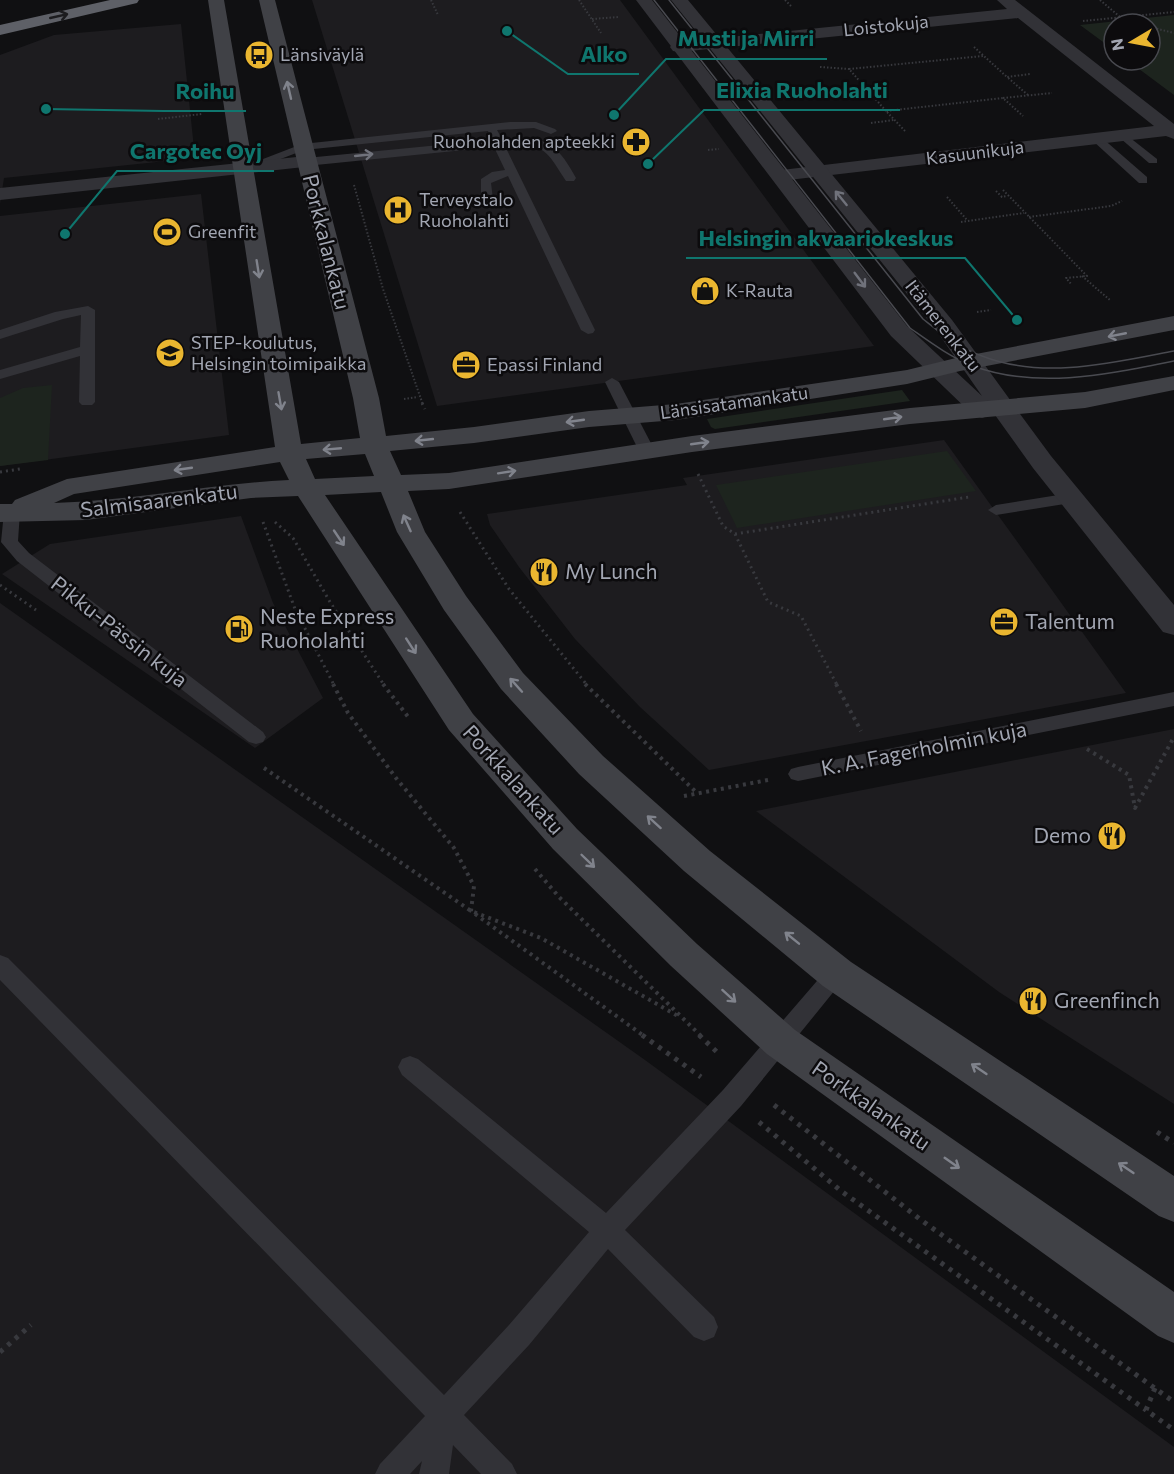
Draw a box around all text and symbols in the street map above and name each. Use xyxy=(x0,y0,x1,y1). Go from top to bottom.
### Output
one-way arrow xyxy=(50,9,69,21)
street label: Loistokuja xyxy=(842,10,930,40)
north arrow xyxy=(1102,12,1162,72)
callout: Musti ja Mirri xyxy=(666,19,827,59)
text: Musti ja Mirri xyxy=(678,24,814,51)
callout: Alko xyxy=(568,34,639,74)
text: N xyxy=(1106,37,1127,52)
bus stop icon: Länsiväylä xyxy=(243,39,275,71)
text: Alko xyxy=(581,40,628,67)
place label: Länsiväylä xyxy=(280,43,364,65)
callout: Elixia Ruoholahti xyxy=(704,70,900,110)
callout: Roihu xyxy=(163,71,246,111)
text: Elixia Ruoholahti xyxy=(716,76,888,103)
text: Roihu xyxy=(176,77,234,104)
one-way arrow xyxy=(282,80,294,99)
pharmacy icon: Ruoholahden apteekki xyxy=(620,126,652,158)
place label: Ruoholahden apteekki xyxy=(433,130,615,152)
callout: Cargotec Oyj xyxy=(117,131,274,171)
street label: Kasuunikuja xyxy=(925,135,1025,169)
text: Cargotec Oyj xyxy=(130,137,262,164)
one-way arrow xyxy=(353,149,373,160)
street label: Porkkalankatu xyxy=(299,171,356,312)
place label: Terveystalo Ruoholahti xyxy=(419,188,514,231)
one-way arrow xyxy=(834,191,848,206)
hospital icon: Terveystalo Ruoholahti xyxy=(382,194,414,226)
sports icon: Greenfit xyxy=(151,216,183,248)
callout: Helsingin akvaariokeskus xyxy=(686,218,965,258)
place label: Greenfit xyxy=(188,220,257,242)
text: Helsingin akvaariokeskus xyxy=(698,224,954,251)
one-way arrow xyxy=(253,258,264,278)
one-way arrow xyxy=(853,272,866,288)
shop icon: K-Rauta xyxy=(689,275,721,307)
street label: Itämerenkatu xyxy=(901,275,986,376)
place label: K-Rauta xyxy=(726,279,793,301)
one-way arrow xyxy=(1107,330,1127,341)
place label: STEP-koulutus, Helsingin toimipaikka xyxy=(191,331,366,374)
school or university icon: STEP-koulutus, Helsingin toimipaikka xyxy=(154,337,186,369)
office icon: Epassi Finland xyxy=(450,349,482,381)
place label: Epassi Finland xyxy=(487,353,602,375)
street label: Länsisatamankatu xyxy=(658,381,809,423)
one-way arrow xyxy=(275,391,286,410)
one-way arrow xyxy=(883,412,903,423)
one-way arrow xyxy=(566,415,586,426)
one-way arrow xyxy=(415,435,434,446)
one-way arrow xyxy=(690,438,709,449)
one-way arrow xyxy=(322,444,342,455)
one-way arrow xyxy=(174,464,194,475)
one-way arrow xyxy=(497,467,517,478)
street label: Salmisaarenkatu xyxy=(79,477,239,522)
one-way arrow xyxy=(401,515,412,533)
one-way arrow xyxy=(333,529,345,545)
restaurant icon: My Lunch xyxy=(528,556,560,588)
place label: My Lunch xyxy=(565,558,658,583)
street label: Pikku-Pässin kuja xyxy=(47,570,193,692)
place label: Neste Express Ruoholahti xyxy=(260,603,394,652)
office icon: Talentum xyxy=(988,606,1020,638)
place label: Talentum xyxy=(1025,608,1115,633)
fuel station icon: Neste Express Ruoholahti xyxy=(223,613,255,645)
one-way arrow xyxy=(406,637,418,654)
one-way arrow xyxy=(509,678,523,693)
street label: K. A. Fagerholmin kuja xyxy=(819,715,1029,780)
street label: Porkkalankatu xyxy=(458,719,570,839)
one-way arrow xyxy=(647,815,662,829)
restaurant icon: Demo xyxy=(1096,820,1128,852)
place label: Demo xyxy=(1034,822,1091,847)
one-way arrow xyxy=(580,854,595,869)
one-way arrow xyxy=(784,931,800,944)
restaurant icon: Greenfinch xyxy=(1017,985,1049,1017)
place label: Greenfinch xyxy=(1054,987,1160,1012)
one-way arrow xyxy=(721,989,736,1003)
street label: Porkkalankatu xyxy=(808,1055,936,1155)
one-way arrow xyxy=(971,1063,988,1075)
one-way arrow xyxy=(943,1157,959,1169)
one-way arrow xyxy=(1118,1162,1134,1174)

